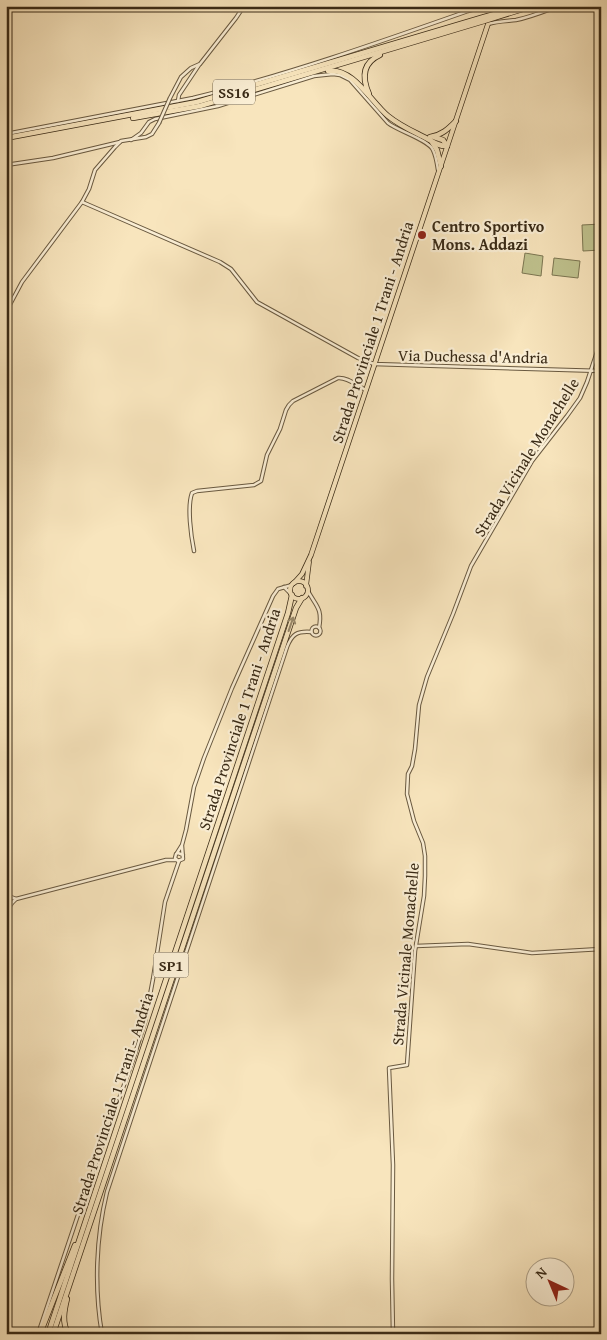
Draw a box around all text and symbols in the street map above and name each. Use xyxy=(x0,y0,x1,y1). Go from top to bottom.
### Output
road number: SS16 xyxy=(213,80,255,104)
place label: Centro Sportivo Mons. Addazi xyxy=(432,214,545,256)
street label: Strada Provinciale 1 Trani - Andria xyxy=(325,218,419,446)
marker: Centro Sportivo Mons. Addazi xyxy=(416,229,428,241)
street label: Via Duchessa d'Andria xyxy=(398,343,549,369)
street label: Strada Vicinale Monachelle xyxy=(467,373,585,541)
street label: Strada Provinciale 1 Trani - Andria xyxy=(192,605,286,833)
one-way arrow xyxy=(286,616,296,632)
street label: Strada Vicinale Monachelle xyxy=(385,862,425,1046)
road number: SP1 xyxy=(154,952,188,978)
street label: Strada Provinciale 1 Trani - Andria xyxy=(65,989,159,1217)
north arrow xyxy=(524,1258,574,1308)
text: N xyxy=(531,1262,552,1283)

